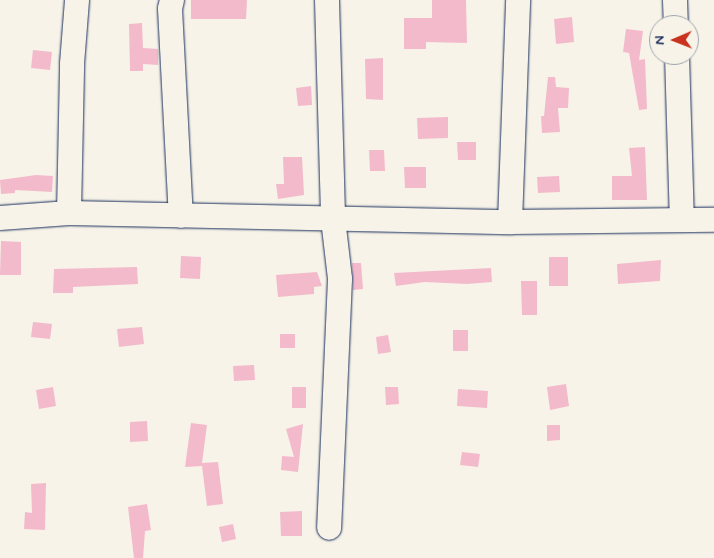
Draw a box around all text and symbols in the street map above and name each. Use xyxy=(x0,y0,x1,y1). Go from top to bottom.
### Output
north arrow xyxy=(649,15,699,65)
text: N xyxy=(651,35,669,45)

